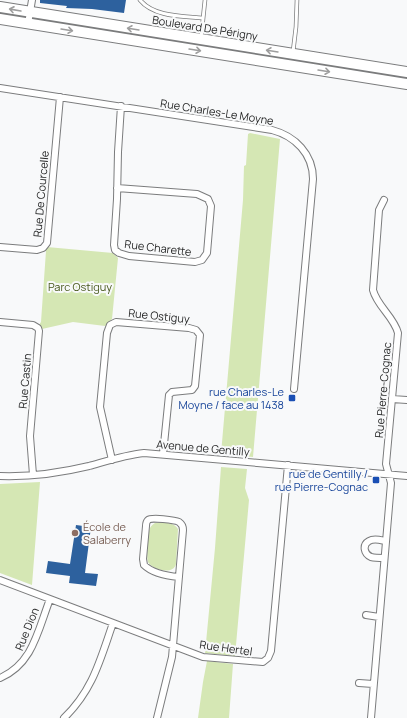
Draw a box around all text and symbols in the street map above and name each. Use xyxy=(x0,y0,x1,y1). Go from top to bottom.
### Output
one-way arrow xyxy=(9,6,22,14)
street label: Boulevard De Périgny xyxy=(151,12,259,43)
one-way arrow xyxy=(127,25,140,33)
one-way arrow xyxy=(60,26,73,34)
one-way arrow xyxy=(188,46,201,54)
one-way arrow xyxy=(266,46,279,54)
one-way arrow xyxy=(317,67,330,75)
street label: Rue Charles-Le Moyne xyxy=(159,95,275,128)
street label: Rue De Courcelle xyxy=(29,150,52,238)
street label: Rue Charette xyxy=(124,236,193,259)
park label: Parc Ostiguy xyxy=(48,279,112,294)
street label: Rue Ostiguy xyxy=(128,305,191,326)
street label: Rue Pierre-Cognac xyxy=(371,341,394,439)
street label: Rue Castin xyxy=(15,353,34,409)
place label: rue Charles-Le Moyne / face au 1438 xyxy=(179,384,285,412)
marker: rue Charles-Le Moyne / face au 1438 xyxy=(287,393,297,403)
street label: Avenue de Gentilly xyxy=(156,436,250,459)
place label: rue de Gentilly / rue Pierre-Cognac xyxy=(275,466,368,494)
marker: rue de Gentilly / rue Pierre-Cognac xyxy=(371,475,381,485)
place label: École de Salaberry xyxy=(83,519,131,547)
marker: École de Salaberry xyxy=(70,528,80,538)
street label: Rue Dion xyxy=(11,605,42,653)
street label: Rue Hertel xyxy=(199,636,253,659)

